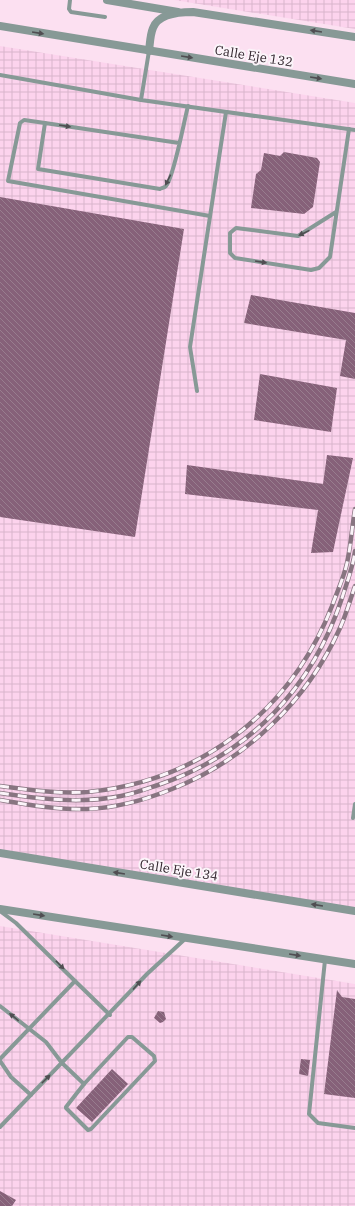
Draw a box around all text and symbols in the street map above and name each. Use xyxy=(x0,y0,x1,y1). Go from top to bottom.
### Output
one-way arrow xyxy=(310,28,323,34)
one-way arrow xyxy=(32,30,45,36)
street label: Calle Eje 132 xyxy=(214,41,294,71)
one-way arrow xyxy=(181,54,193,60)
one-way arrow xyxy=(310,75,322,81)
one-way arrow xyxy=(59,123,71,129)
one-way arrow xyxy=(165,174,171,186)
one-way arrow xyxy=(298,230,309,236)
one-way arrow xyxy=(255,259,267,265)
street label: Calle Eje 134 xyxy=(139,855,219,885)
one-way arrow xyxy=(113,870,125,876)
one-way arrow xyxy=(310,902,323,908)
one-way arrow xyxy=(32,912,45,918)
one-way arrow xyxy=(161,933,173,939)
one-way arrow xyxy=(289,952,301,958)
one-way arrow xyxy=(55,961,65,970)
one-way arrow xyxy=(132,981,141,990)
one-way arrow xyxy=(8,1013,19,1022)
one-way arrow xyxy=(42,1074,51,1084)

